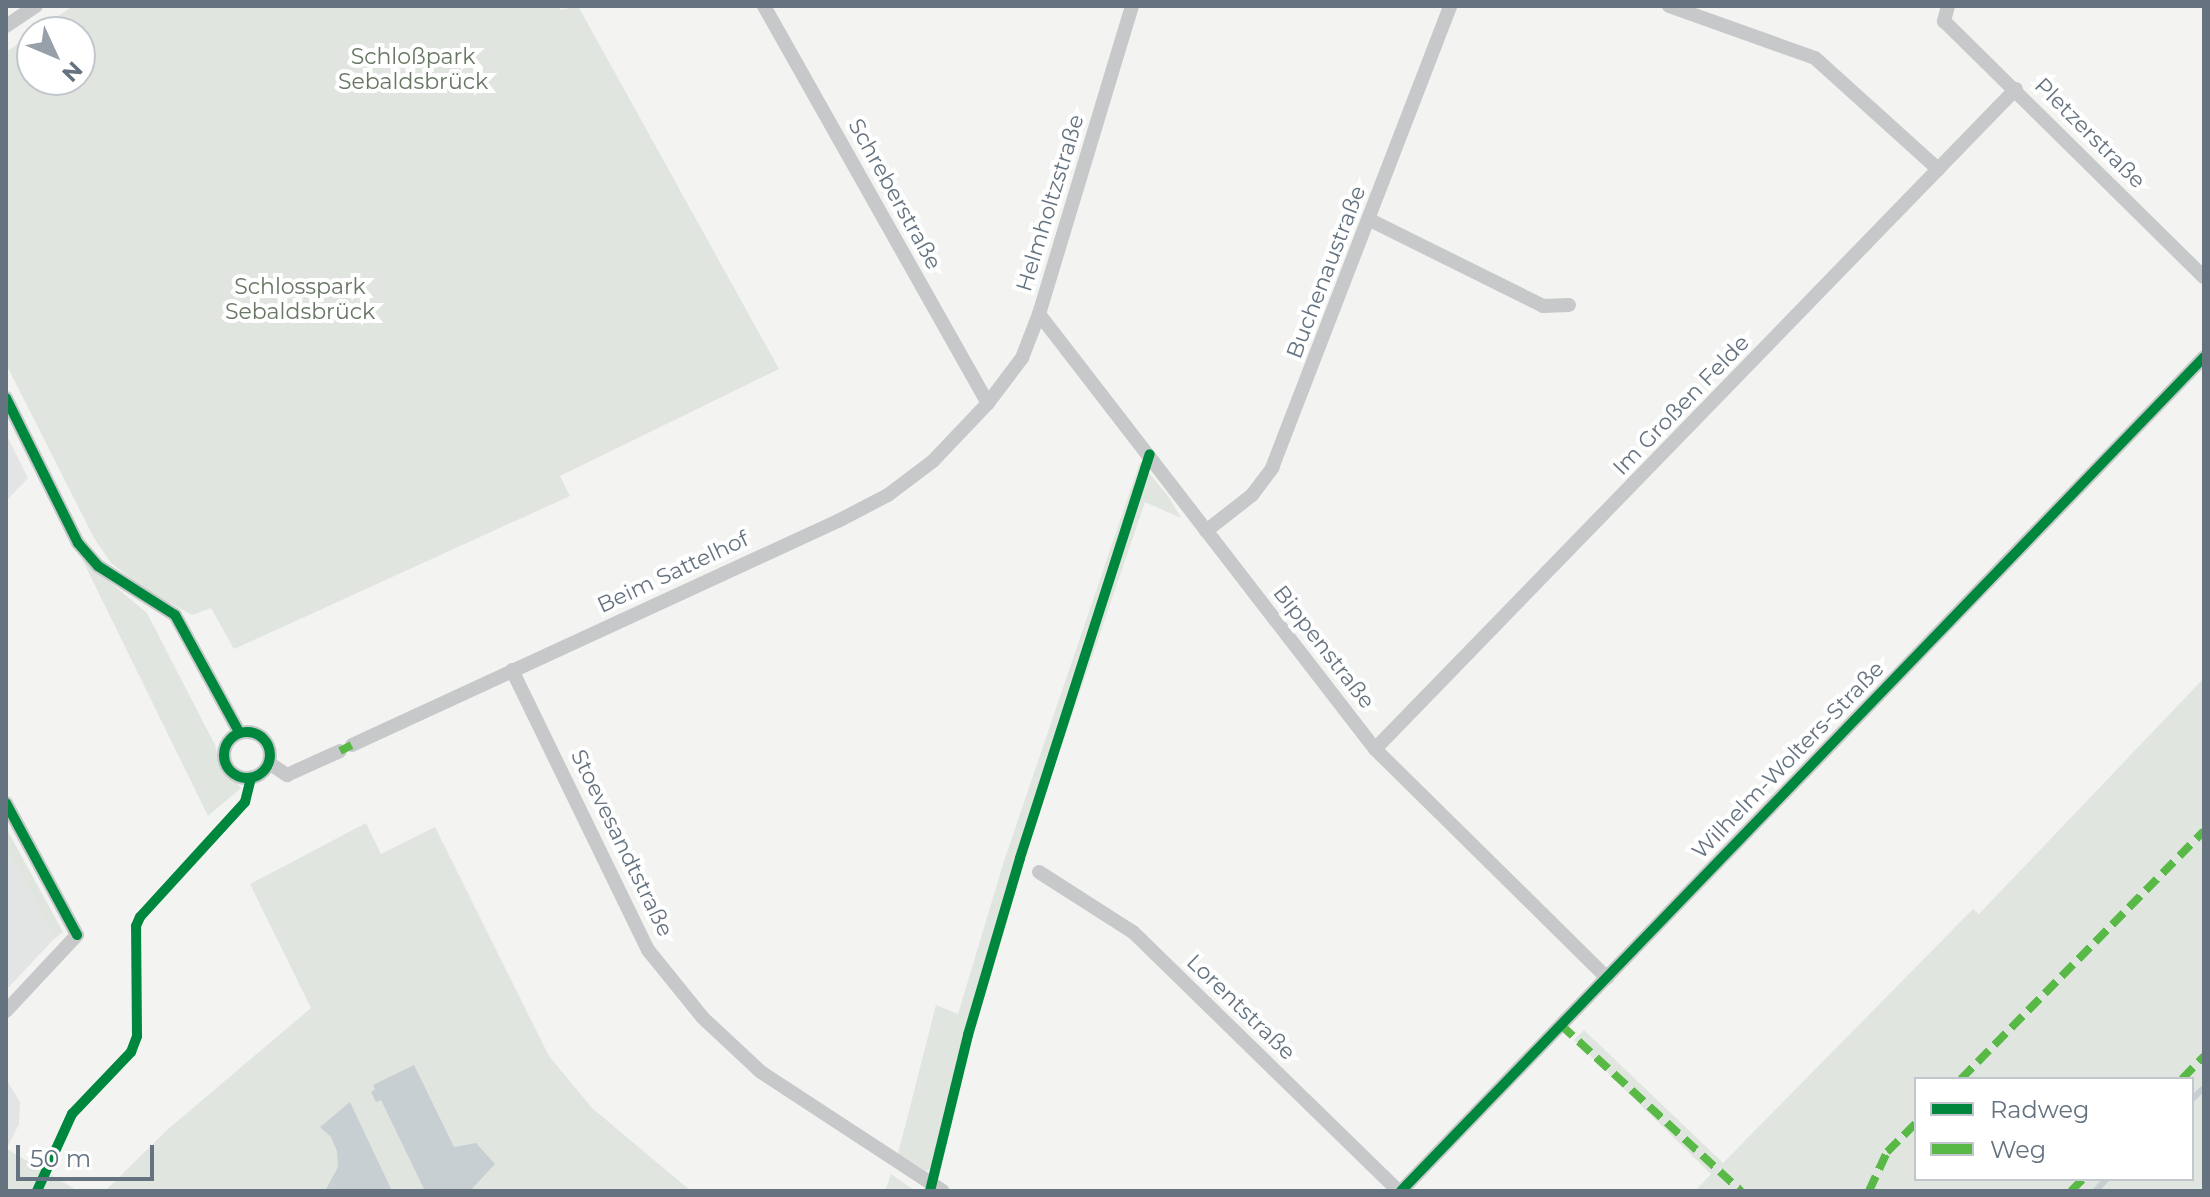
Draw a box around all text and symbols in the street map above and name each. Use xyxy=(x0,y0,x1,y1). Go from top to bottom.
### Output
north arrow xyxy=(16,16,96,96)
park label: Schloßpark Sebaldsbrück xyxy=(338,43,488,94)
text: N xyxy=(56,56,88,87)
street label: Pletzerstraße xyxy=(2029,72,2151,194)
street label: Helmholtzstraße xyxy=(1011,111,1089,295)
street label: Schreberstraße xyxy=(843,114,947,274)
street label: Buchenaustraße xyxy=(1281,182,1371,362)
park label: Schlosspark Sebaldsbrück xyxy=(225,273,375,324)
street label: Im Großen Felde xyxy=(1607,329,1755,481)
street label: Beim Sattelhof xyxy=(593,525,753,619)
street label: Bippenstraße xyxy=(1268,580,1380,714)
street label: Wilhelm-Wolters-Straße xyxy=(1687,656,1889,864)
street label: Stoevesandtstraße xyxy=(565,745,679,941)
street label: Lorentstraße xyxy=(1181,949,1301,1065)
legend xyxy=(1914,1077,2194,1181)
text: Radweg xyxy=(1990,1095,2089,1124)
scale bar xyxy=(20,1129,158,1179)
text: Weg xyxy=(1990,1135,2046,1164)
text: 50 m xyxy=(30,1144,91,1173)

